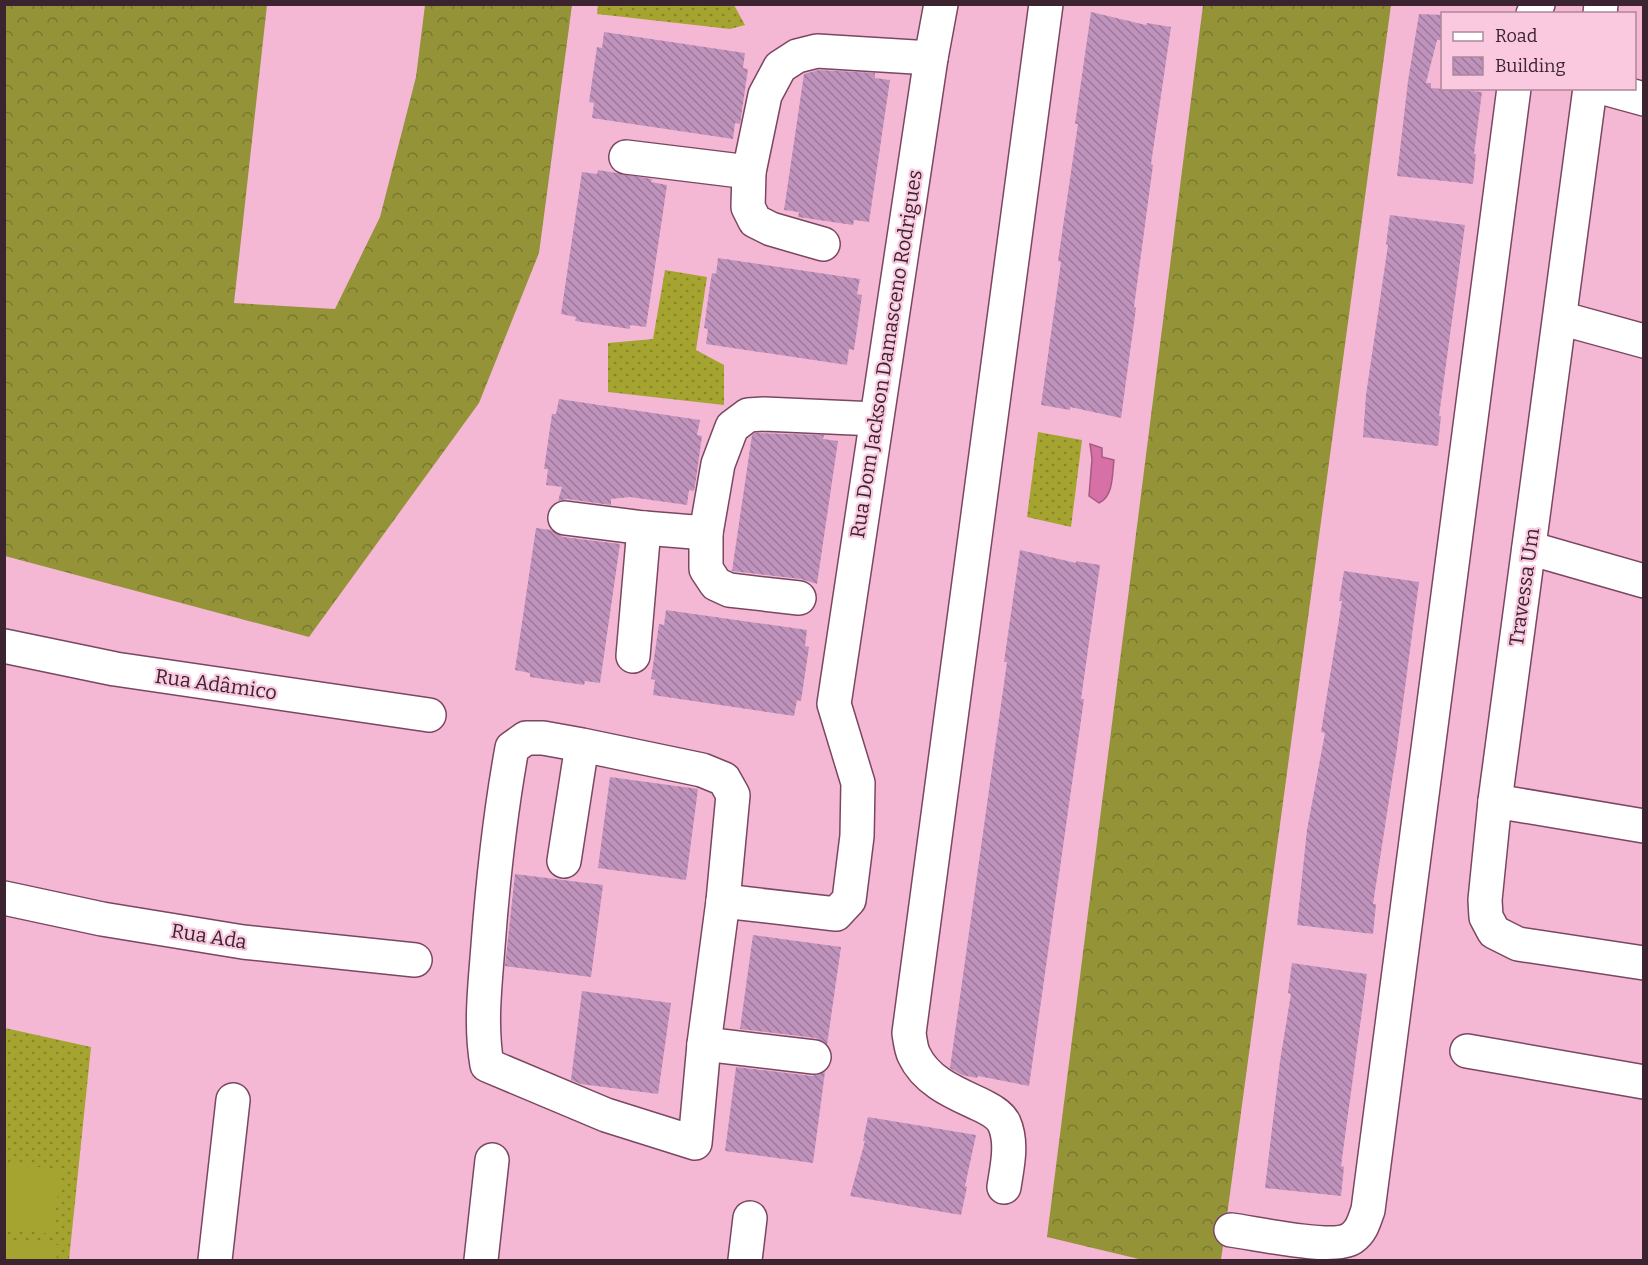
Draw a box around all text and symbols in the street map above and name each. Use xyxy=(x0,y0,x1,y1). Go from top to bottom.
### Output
legend xyxy=(1441,12,1636,90)
text: Road xyxy=(1495,25,1538,47)
text: Building xyxy=(1495,55,1566,77)
street label: Rua Dom Jackson Damasceno Rodrigues xyxy=(845,168,927,540)
street label: Travessa Um xyxy=(1504,526,1544,648)
street label: Rua Adâmico xyxy=(153,664,279,704)
street label: Rua Ada xyxy=(169,918,249,954)

